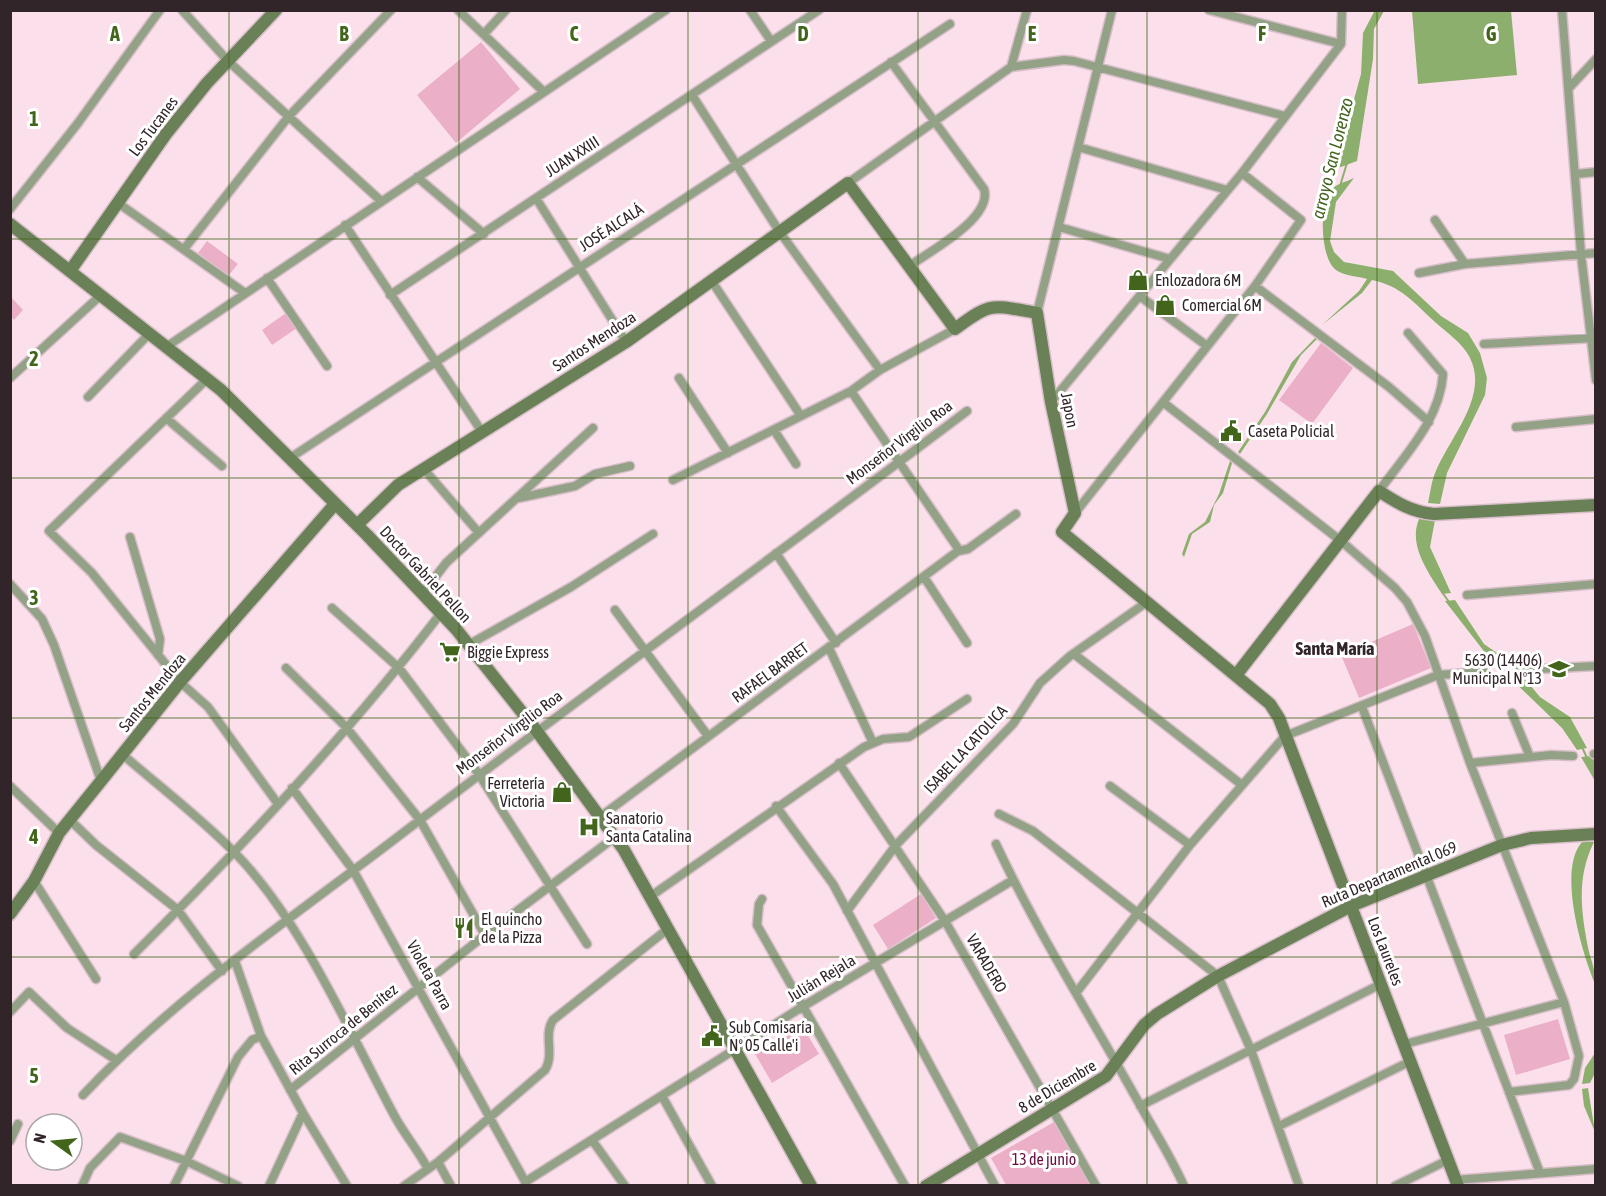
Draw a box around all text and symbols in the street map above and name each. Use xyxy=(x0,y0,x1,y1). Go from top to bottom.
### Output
text: A xyxy=(109,22,120,45)
text: B xyxy=(339,22,349,45)
text: C xyxy=(570,22,579,45)
text: D xyxy=(797,22,809,45)
text: E xyxy=(1028,22,1037,45)
text: F xyxy=(1258,22,1266,45)
text: G xyxy=(1486,22,1497,45)
street label: Los Tucanes xyxy=(125,93,181,159)
water label: arroyo San Lorenzo xyxy=(1307,95,1357,221)
text: 1 xyxy=(29,107,39,130)
street label: JUAN XXIII xyxy=(542,132,602,180)
street label: JOSÉ ALCALÁ xyxy=(575,199,647,254)
shop icon: Enlozadora 6M xyxy=(1126,268,1150,292)
place label: Enlozadora 6M xyxy=(1155,271,1242,289)
shop icon: Comercial 6M xyxy=(1153,293,1177,317)
place label: Comercial 6M xyxy=(1182,296,1262,314)
street label: Santos Mendoza xyxy=(549,307,639,375)
text: 2 xyxy=(29,347,39,370)
street label: Japon xyxy=(1057,391,1082,429)
street label: Monseñor Virgilio Roa xyxy=(842,396,956,489)
public building icon: Caseta Policial xyxy=(1219,419,1243,443)
place label: Caseta Policial xyxy=(1248,422,1335,440)
street label: Doctor Gabriel Pellon xyxy=(377,522,475,626)
text: 3 xyxy=(29,586,39,609)
street label: RAFAEL BARRET xyxy=(728,638,812,706)
district label: Santa María xyxy=(1296,638,1374,659)
supermarket icon: Biggie Express xyxy=(438,640,462,664)
place label: Biggie Express xyxy=(467,643,549,662)
street label: Santos Mendoza xyxy=(115,649,189,735)
place label: 5630 (14406) Municipal Nº13 xyxy=(1452,651,1542,688)
school or university icon: 5630 (14406) Municipal Nº13 xyxy=(1547,657,1571,681)
street label: Monseñor Virgilio Roa xyxy=(452,686,566,779)
street label: ISABEL LA CATOLICA xyxy=(920,701,1010,797)
place label: Ferretería Victoria xyxy=(487,774,545,810)
shop icon: Ferretería Victoria xyxy=(550,780,574,804)
place label: Sanatorio Santa Catalina xyxy=(606,809,692,845)
hospital icon: Sanatorio Santa Catalina xyxy=(577,815,601,839)
text: 4 xyxy=(28,825,39,848)
street label: Ruta Departamental 069 xyxy=(1319,837,1460,912)
place label: El quincho de la Pizza xyxy=(481,910,542,946)
street label: Los Laureles xyxy=(1365,914,1407,988)
restaurant icon: El quincho de la Pizza xyxy=(452,916,476,940)
street label: VARADERO xyxy=(963,931,1011,995)
street label: Violeta Parra xyxy=(404,937,456,1013)
street label: Julián Rejala xyxy=(784,951,859,1006)
street label: Rita Surroca de Benítez xyxy=(285,980,401,1078)
place label: Sub Comisaría N° 05 Calle'i xyxy=(729,1018,812,1054)
public building icon: Sub Comisaría N° 05 Calle'i xyxy=(700,1024,724,1048)
street label: 8 de Diciembre xyxy=(1015,1056,1099,1116)
text: 5 xyxy=(29,1064,39,1087)
north arrow xyxy=(24,1112,84,1172)
text: N xyxy=(30,1131,49,1145)
park label: 13 de junio xyxy=(1012,1150,1076,1169)

